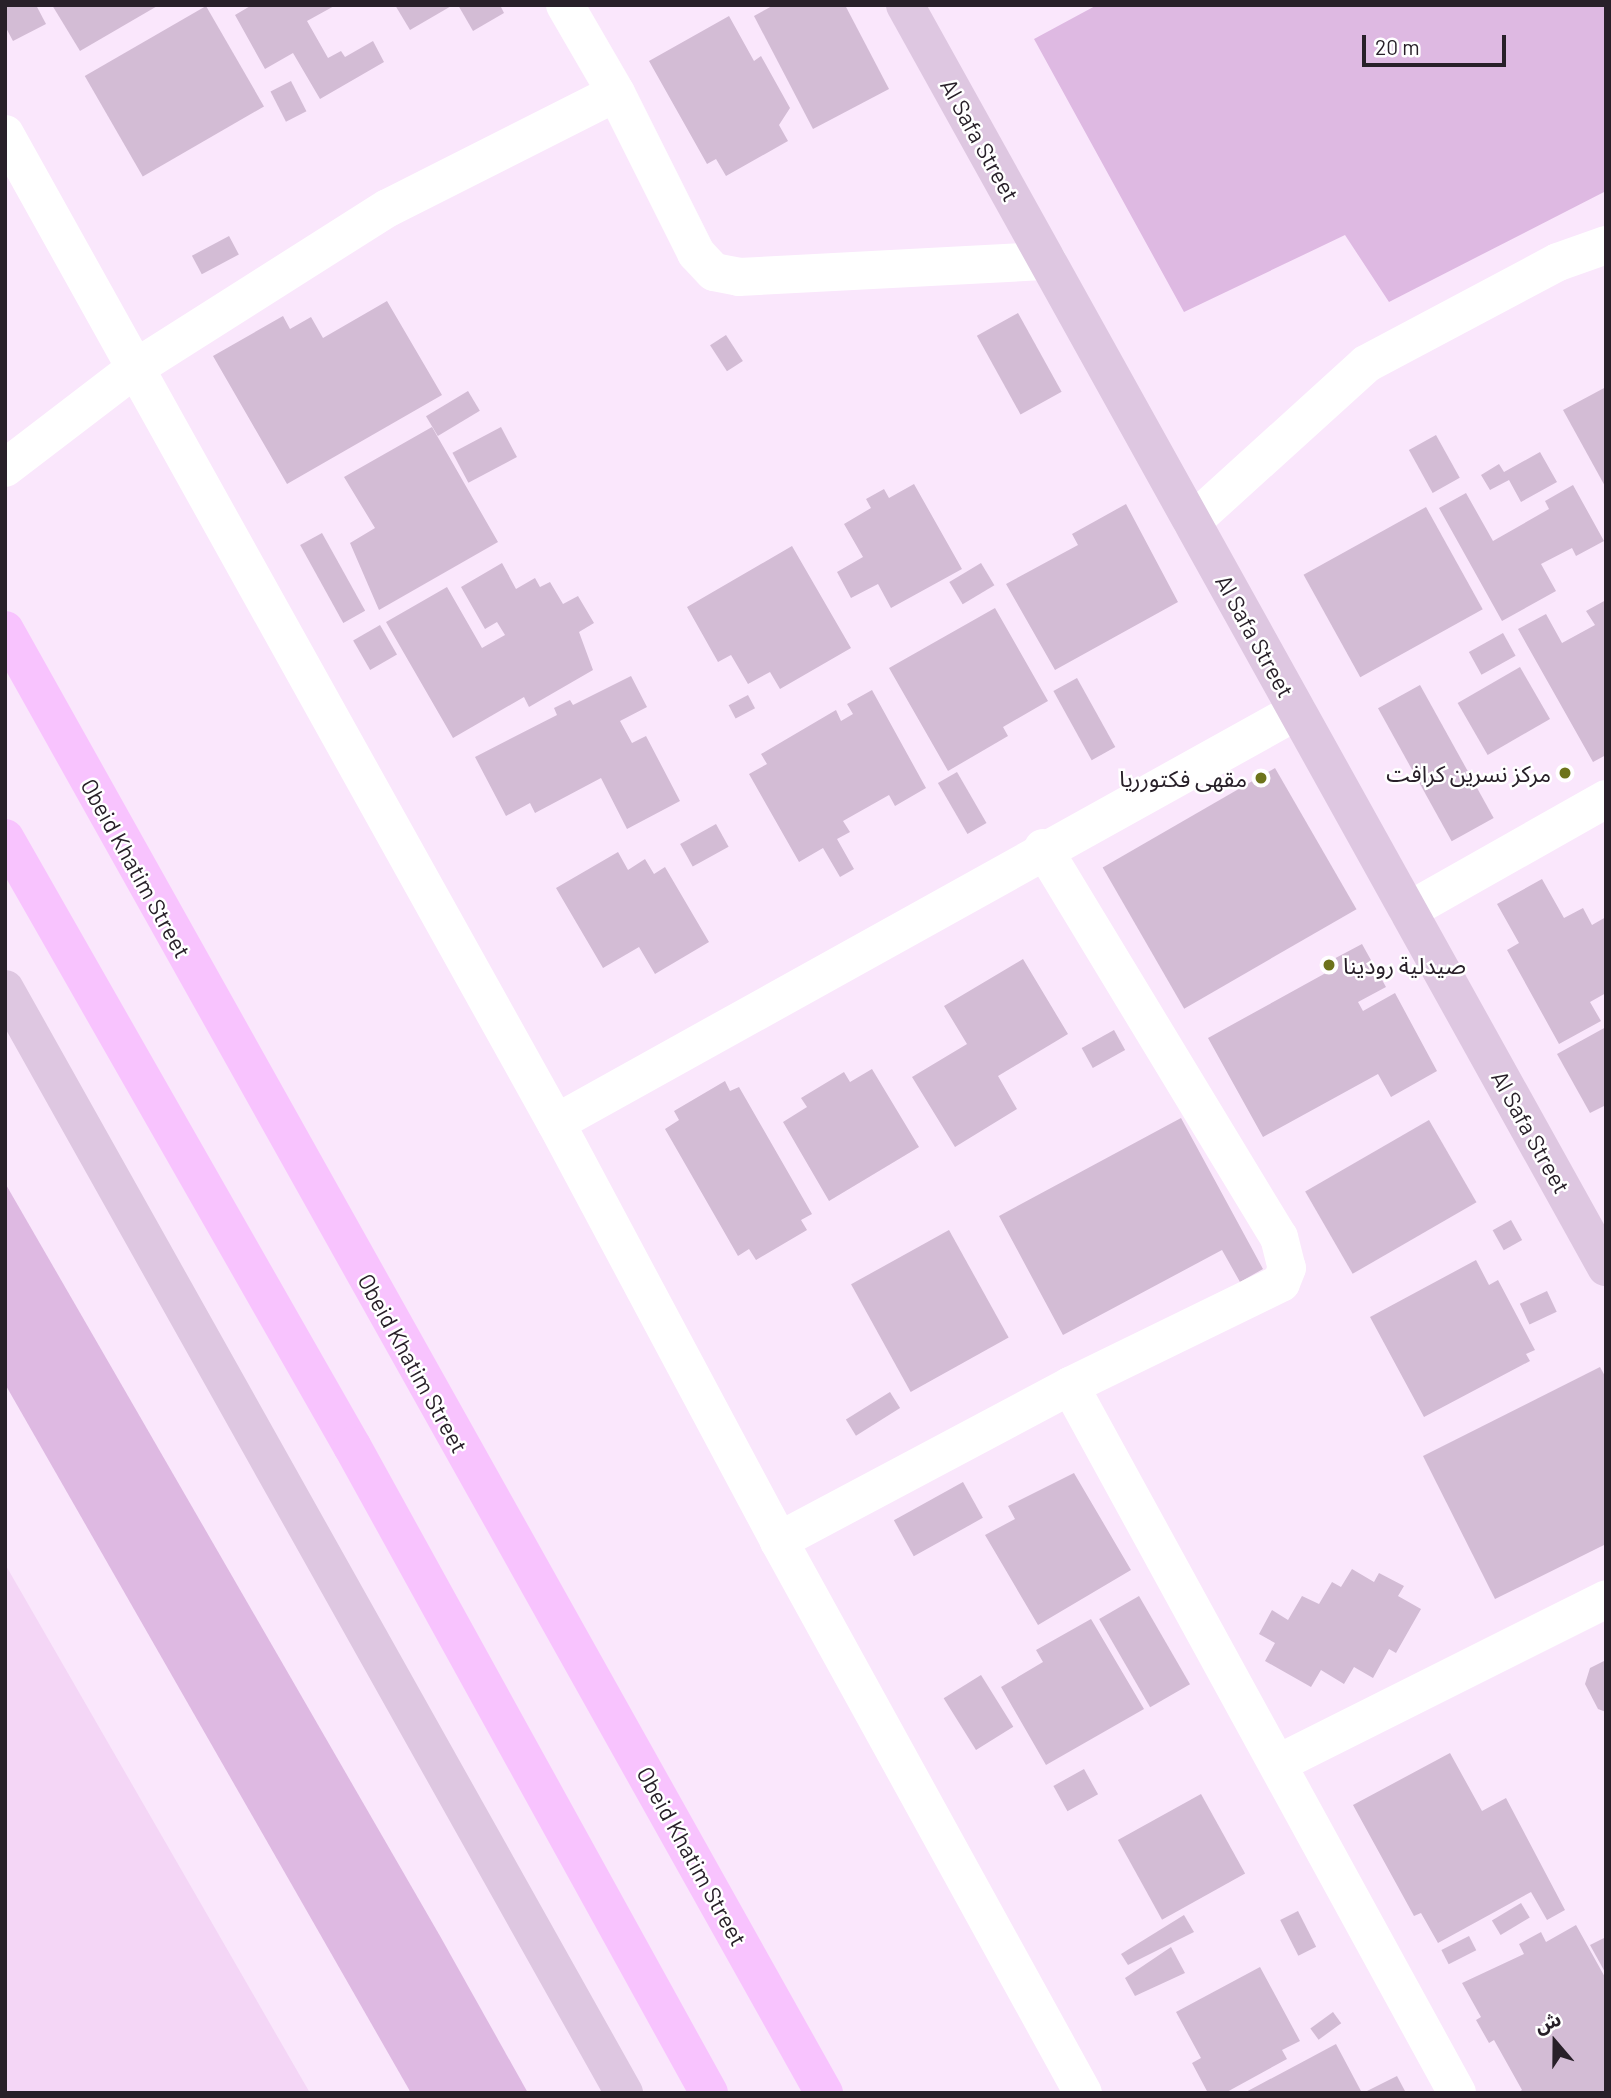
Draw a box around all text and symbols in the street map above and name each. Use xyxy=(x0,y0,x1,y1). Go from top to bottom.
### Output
scale bar xyxy=(1366,21,1510,65)
text: 20 m xyxy=(1375,34,1420,59)
street label: Al Safa Street xyxy=(935,74,1025,206)
street label: Al Safa Street xyxy=(1210,570,1300,702)
place label: مركز نسرين كرافت xyxy=(1386,759,1551,787)
place label: مقهى فكتورريا xyxy=(1119,764,1247,792)
marker: مركز نسرين كرافت xyxy=(1557,765,1573,781)
marker: مقهى فكتورريا xyxy=(1253,770,1269,786)
street label: Obeid Khatim Street xyxy=(75,774,197,962)
place label: صيدلية رودينا xyxy=(1343,951,1466,979)
marker: صيدلية رودينا xyxy=(1321,957,1337,973)
street label: Al Safa Street xyxy=(1486,1066,1576,1198)
street label: Obeid Khatim Street xyxy=(352,1269,474,1457)
street label: Obeid Khatim Street xyxy=(631,1762,753,1950)
north arrow xyxy=(1520,2007,1590,2077)
text: ش xyxy=(1531,2007,1564,2037)

